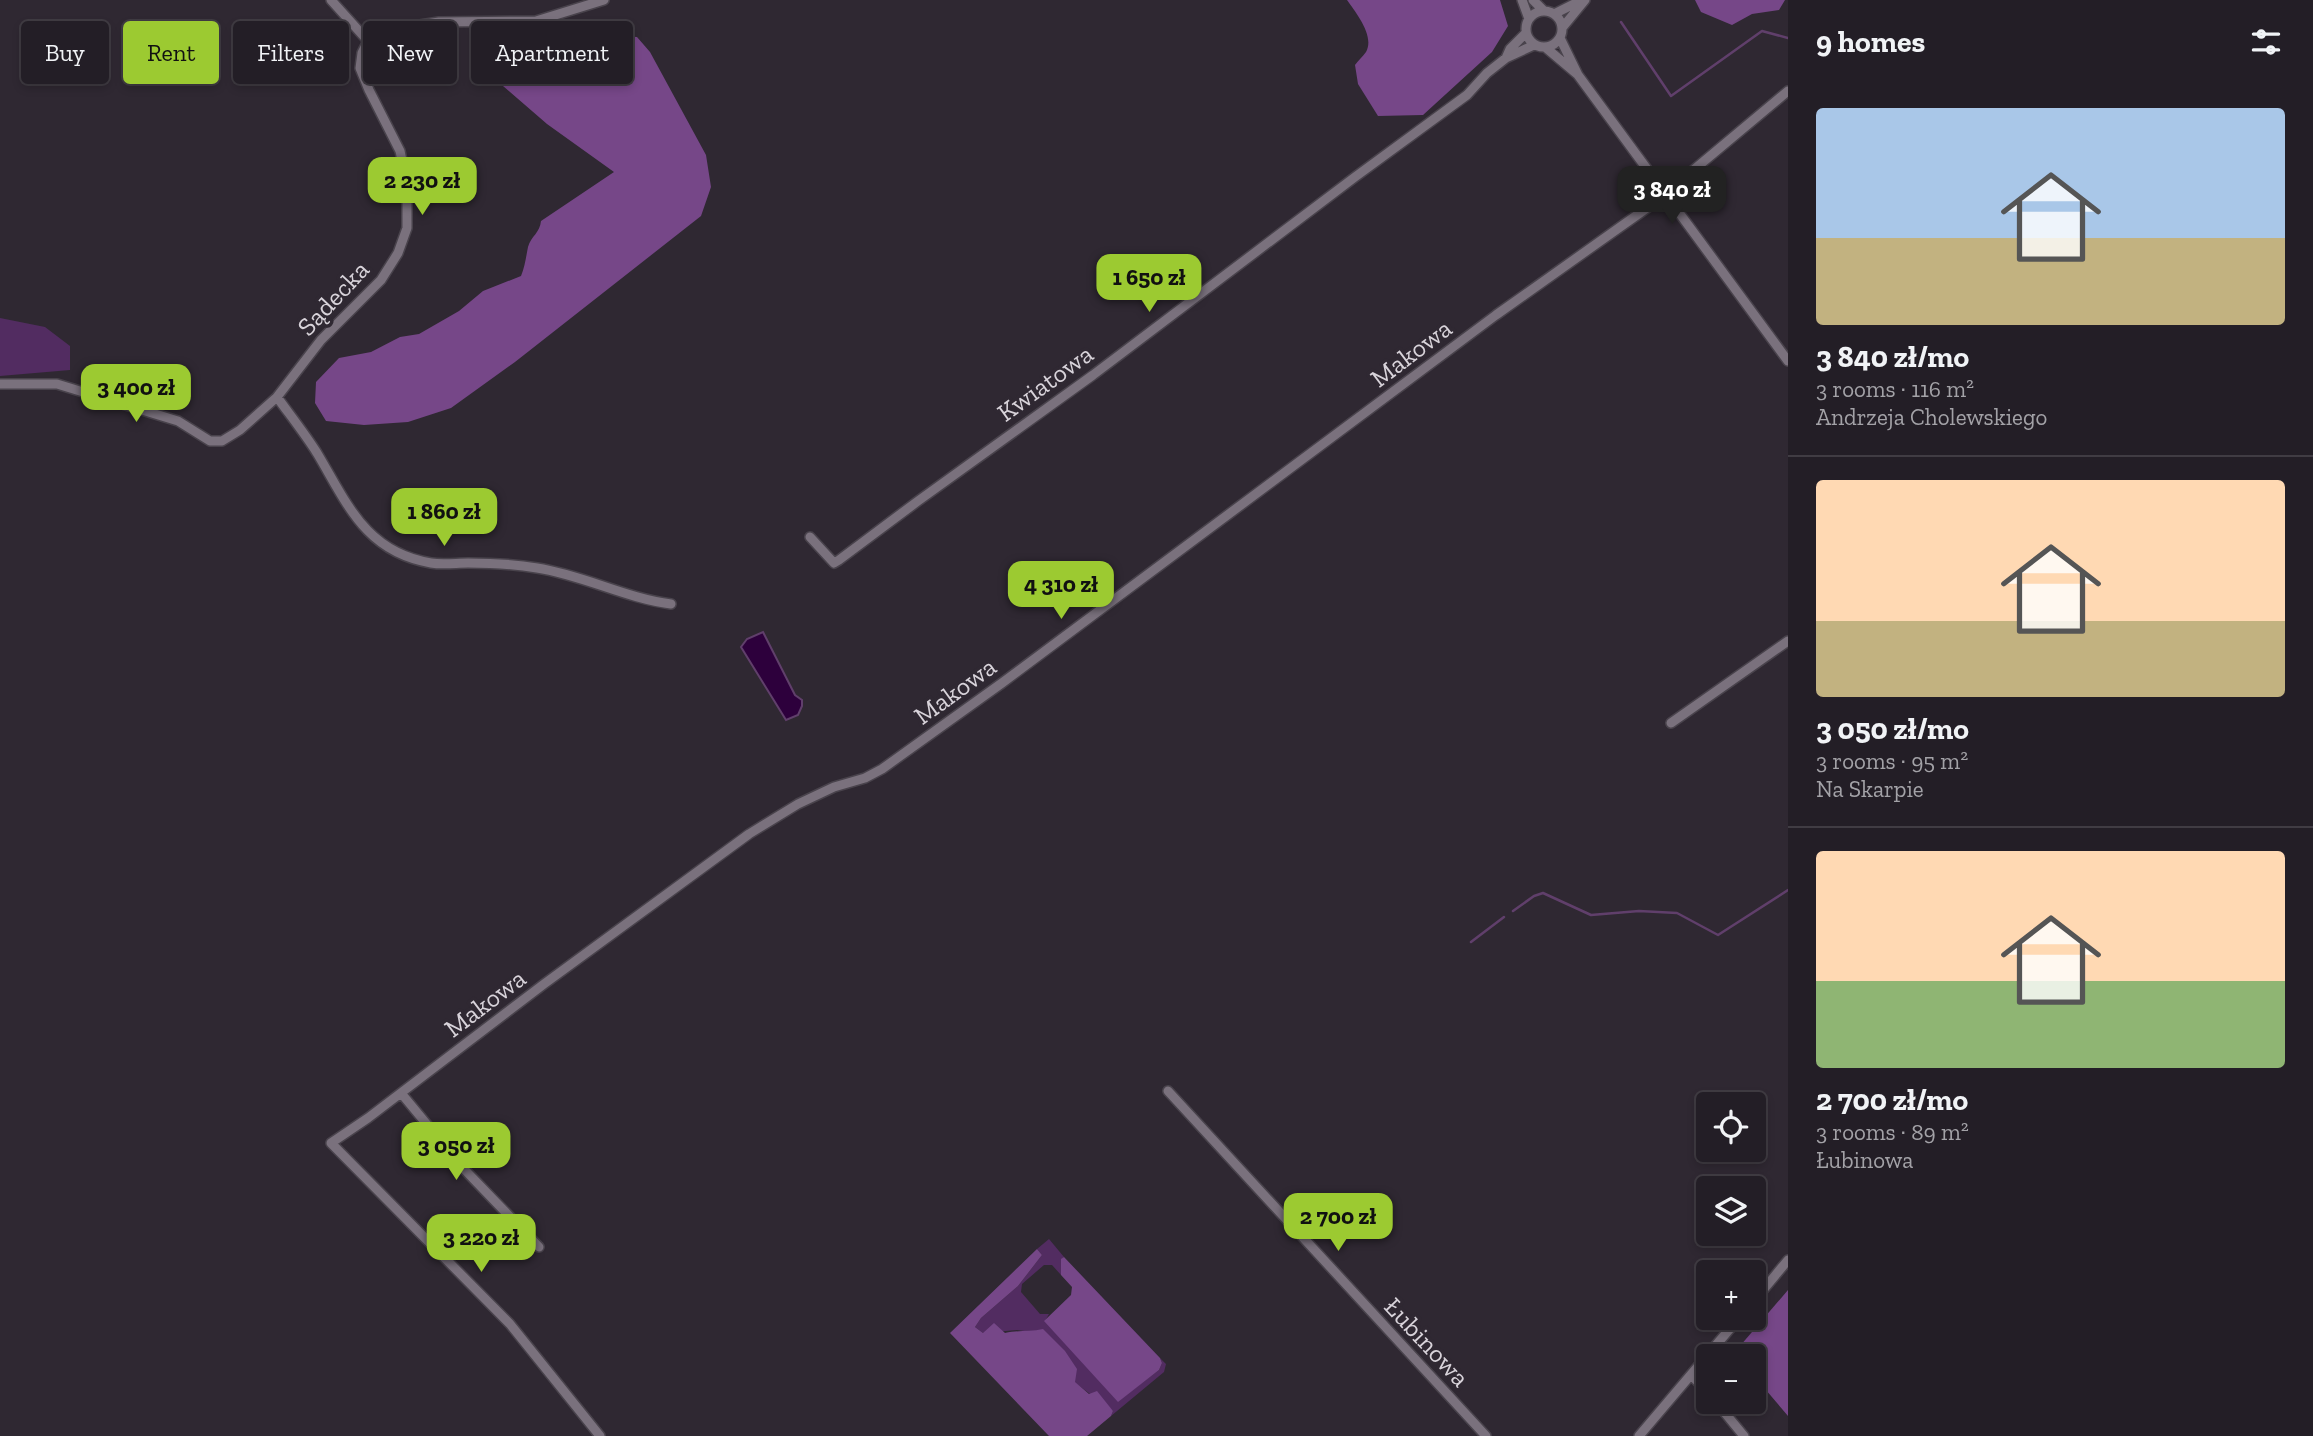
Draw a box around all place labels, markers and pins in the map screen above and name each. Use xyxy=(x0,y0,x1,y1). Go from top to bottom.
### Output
pin: 2 230 zł xyxy=(350,158,494,217)
pin: 3 840 zł xyxy=(1600,166,1744,226)
pin: 1 650 zł xyxy=(1077,254,1221,314)
pin: 3 400 zł xyxy=(64,364,208,424)
pin: 1 860 zł xyxy=(372,489,516,548)
pin: 4 310 zł xyxy=(989,562,1133,621)
pin: 3 050 zł xyxy=(384,1122,528,1182)
pin: 2 700 zł xyxy=(1266,1194,1410,1253)
pin: 3 220 zł xyxy=(409,1214,553,1274)

